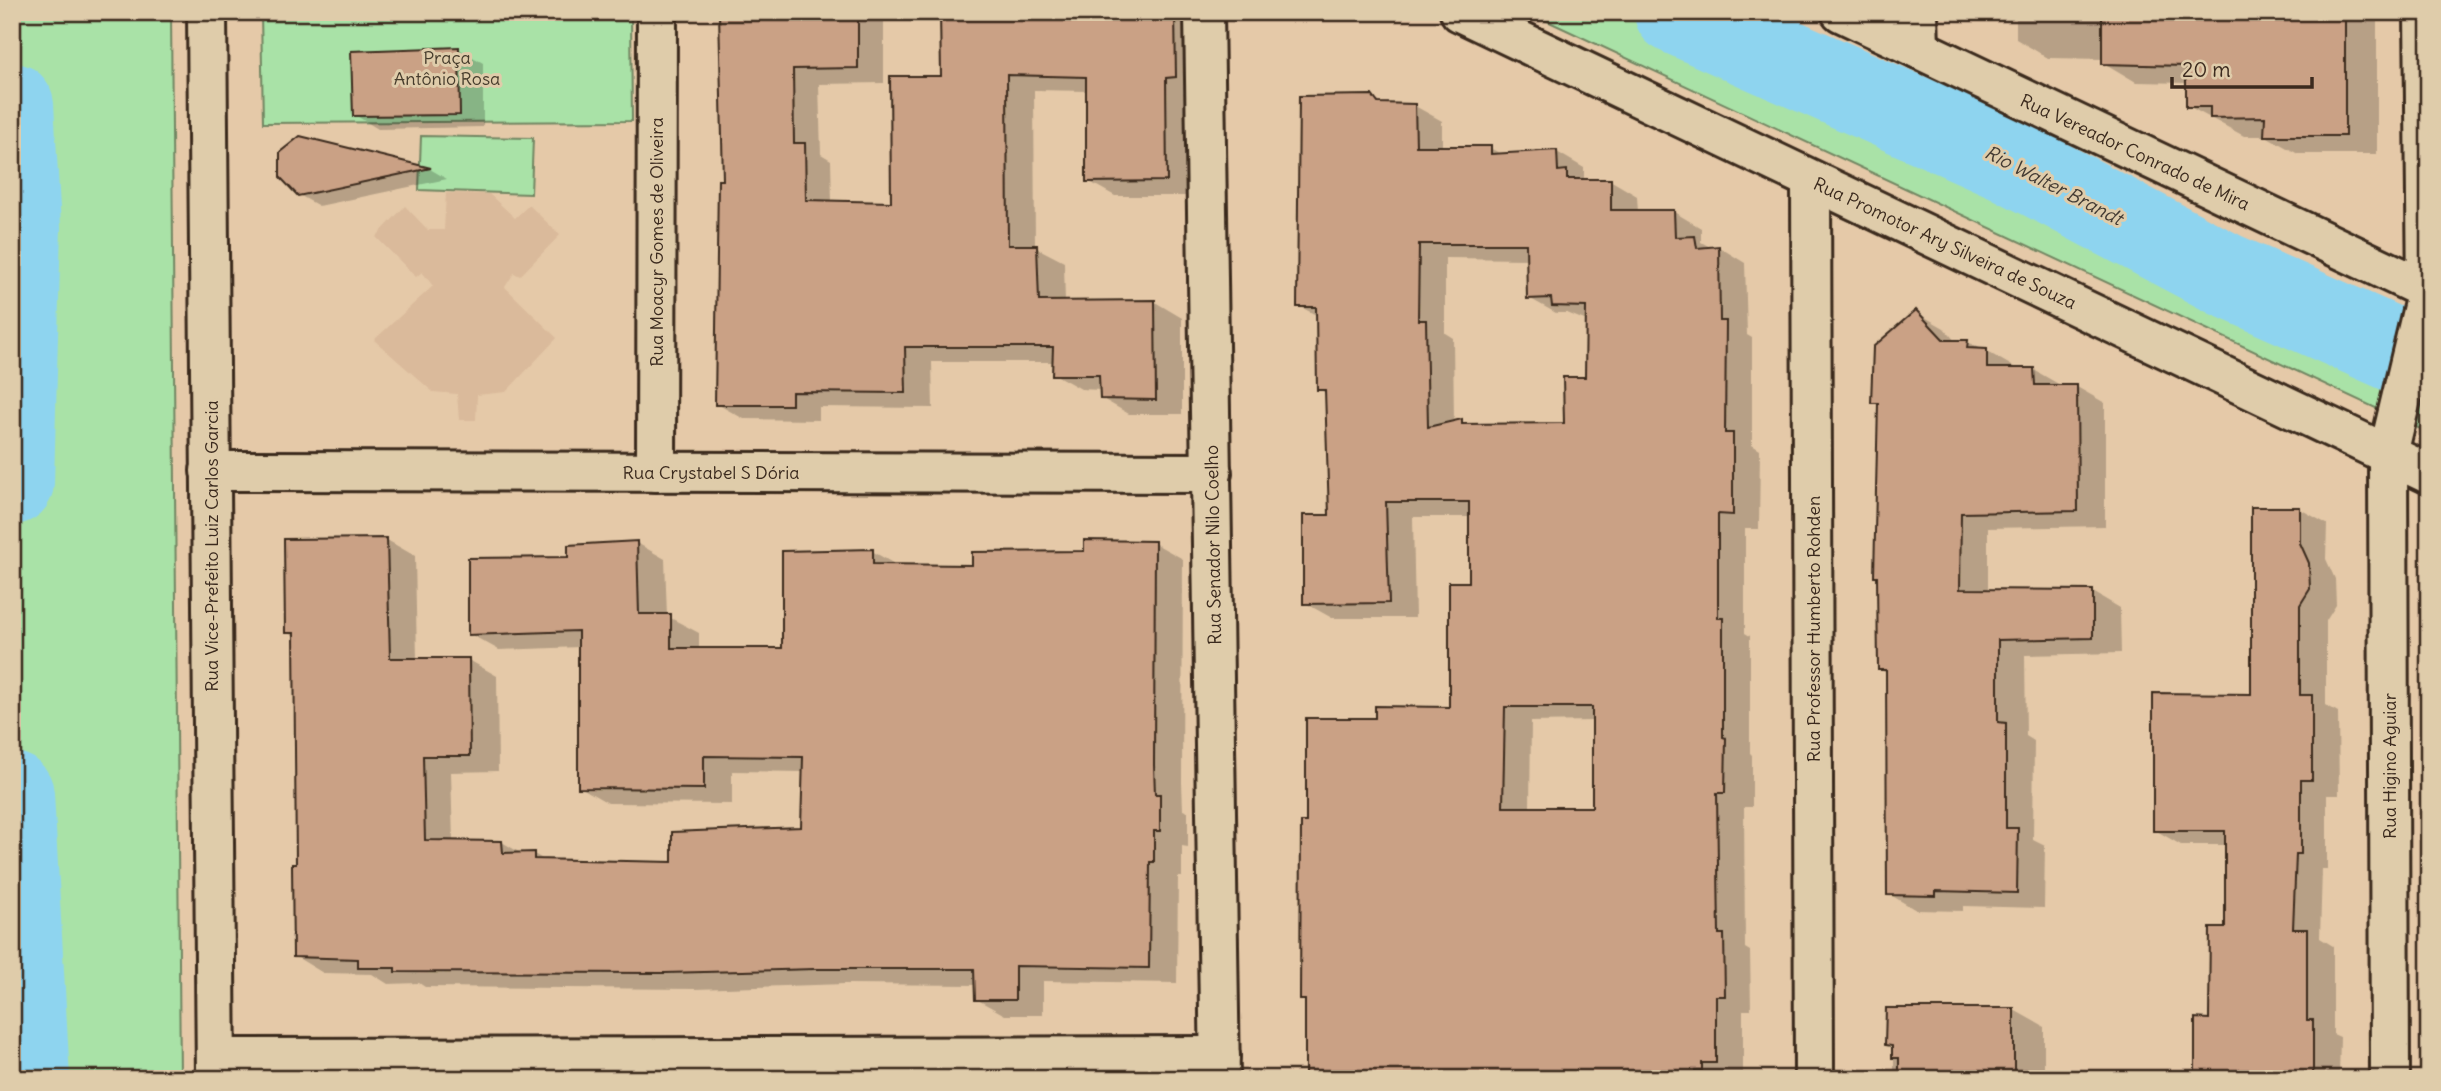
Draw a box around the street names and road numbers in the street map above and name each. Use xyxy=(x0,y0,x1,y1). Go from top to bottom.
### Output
street label: Rua Vereador Conrado de Mira xyxy=(2017,89,2253,215)
street label: Rua Moacyr Gomes de Oliveira xyxy=(645,117,668,367)
street label: Rua Promotor Ary Silveira de Souza xyxy=(1810,172,2080,314)
street label: Rua Vice-Prefeito Luiz Carlos Garcia xyxy=(200,400,223,692)
street label: Rua Senador Nilo Coelho xyxy=(1200,445,1226,645)
street label: Rua Crystabel S Dória xyxy=(623,461,799,484)
street label: Rua Professor Humberto Rohden xyxy=(1802,496,1825,762)
street label: Rua Higino Aguiar xyxy=(2378,692,2401,839)

